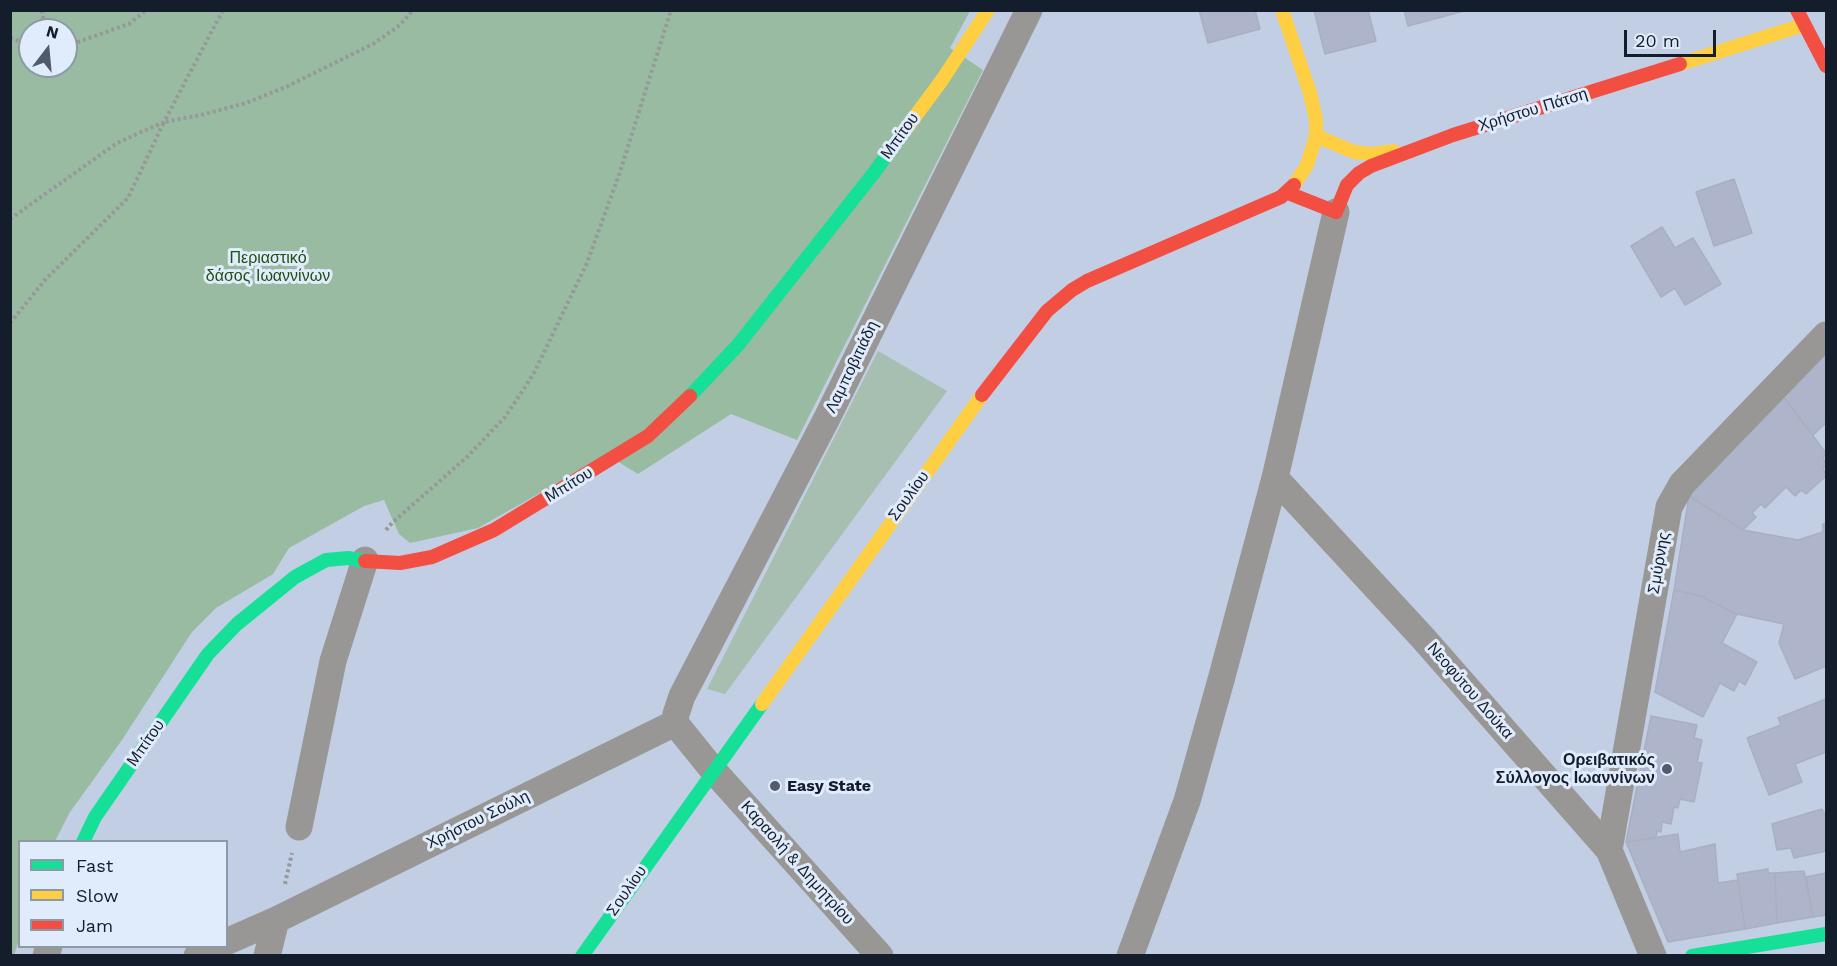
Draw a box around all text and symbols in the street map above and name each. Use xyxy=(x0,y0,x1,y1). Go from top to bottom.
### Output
north arrow xyxy=(18,18,78,78)
scale bar xyxy=(1627,18,1718,56)
text: N xyxy=(44,21,61,43)
text: 20 m xyxy=(1635,30,1680,51)
street label: Χρήστου Πάτση xyxy=(1476,84,1590,136)
street label: Μπίτου xyxy=(877,109,923,163)
park label: Περιαστικό δάσος Ιωαννίνων xyxy=(206,248,330,286)
street label: Λαμποβιτιάδη xyxy=(821,318,883,416)
street label: Μπίτου xyxy=(542,463,596,507)
street label: Σουλίου xyxy=(885,467,933,525)
street label: Σμύρνης xyxy=(1644,531,1674,595)
street label: Νεοφύτου Δούκα xyxy=(1423,639,1517,743)
street label: Μπίτου xyxy=(123,716,169,770)
place label: Ορειβατικός Σύλλογος Ιωαννίνων xyxy=(1496,750,1655,788)
marker: Ορειβατικός Σύλλογος Ιωαννίνων xyxy=(1660,762,1674,776)
place label: Easy State xyxy=(787,776,871,796)
marker: Easy State xyxy=(768,779,782,793)
street label: Χρήστου Σούλη xyxy=(423,787,533,853)
street label: Καραολή & Δημητρίου xyxy=(736,797,858,929)
legend xyxy=(18,840,228,948)
text: Fast xyxy=(76,855,113,876)
street label: Σουλίου xyxy=(603,862,651,920)
text: Slow xyxy=(76,885,119,906)
text: Jam xyxy=(76,915,113,936)

